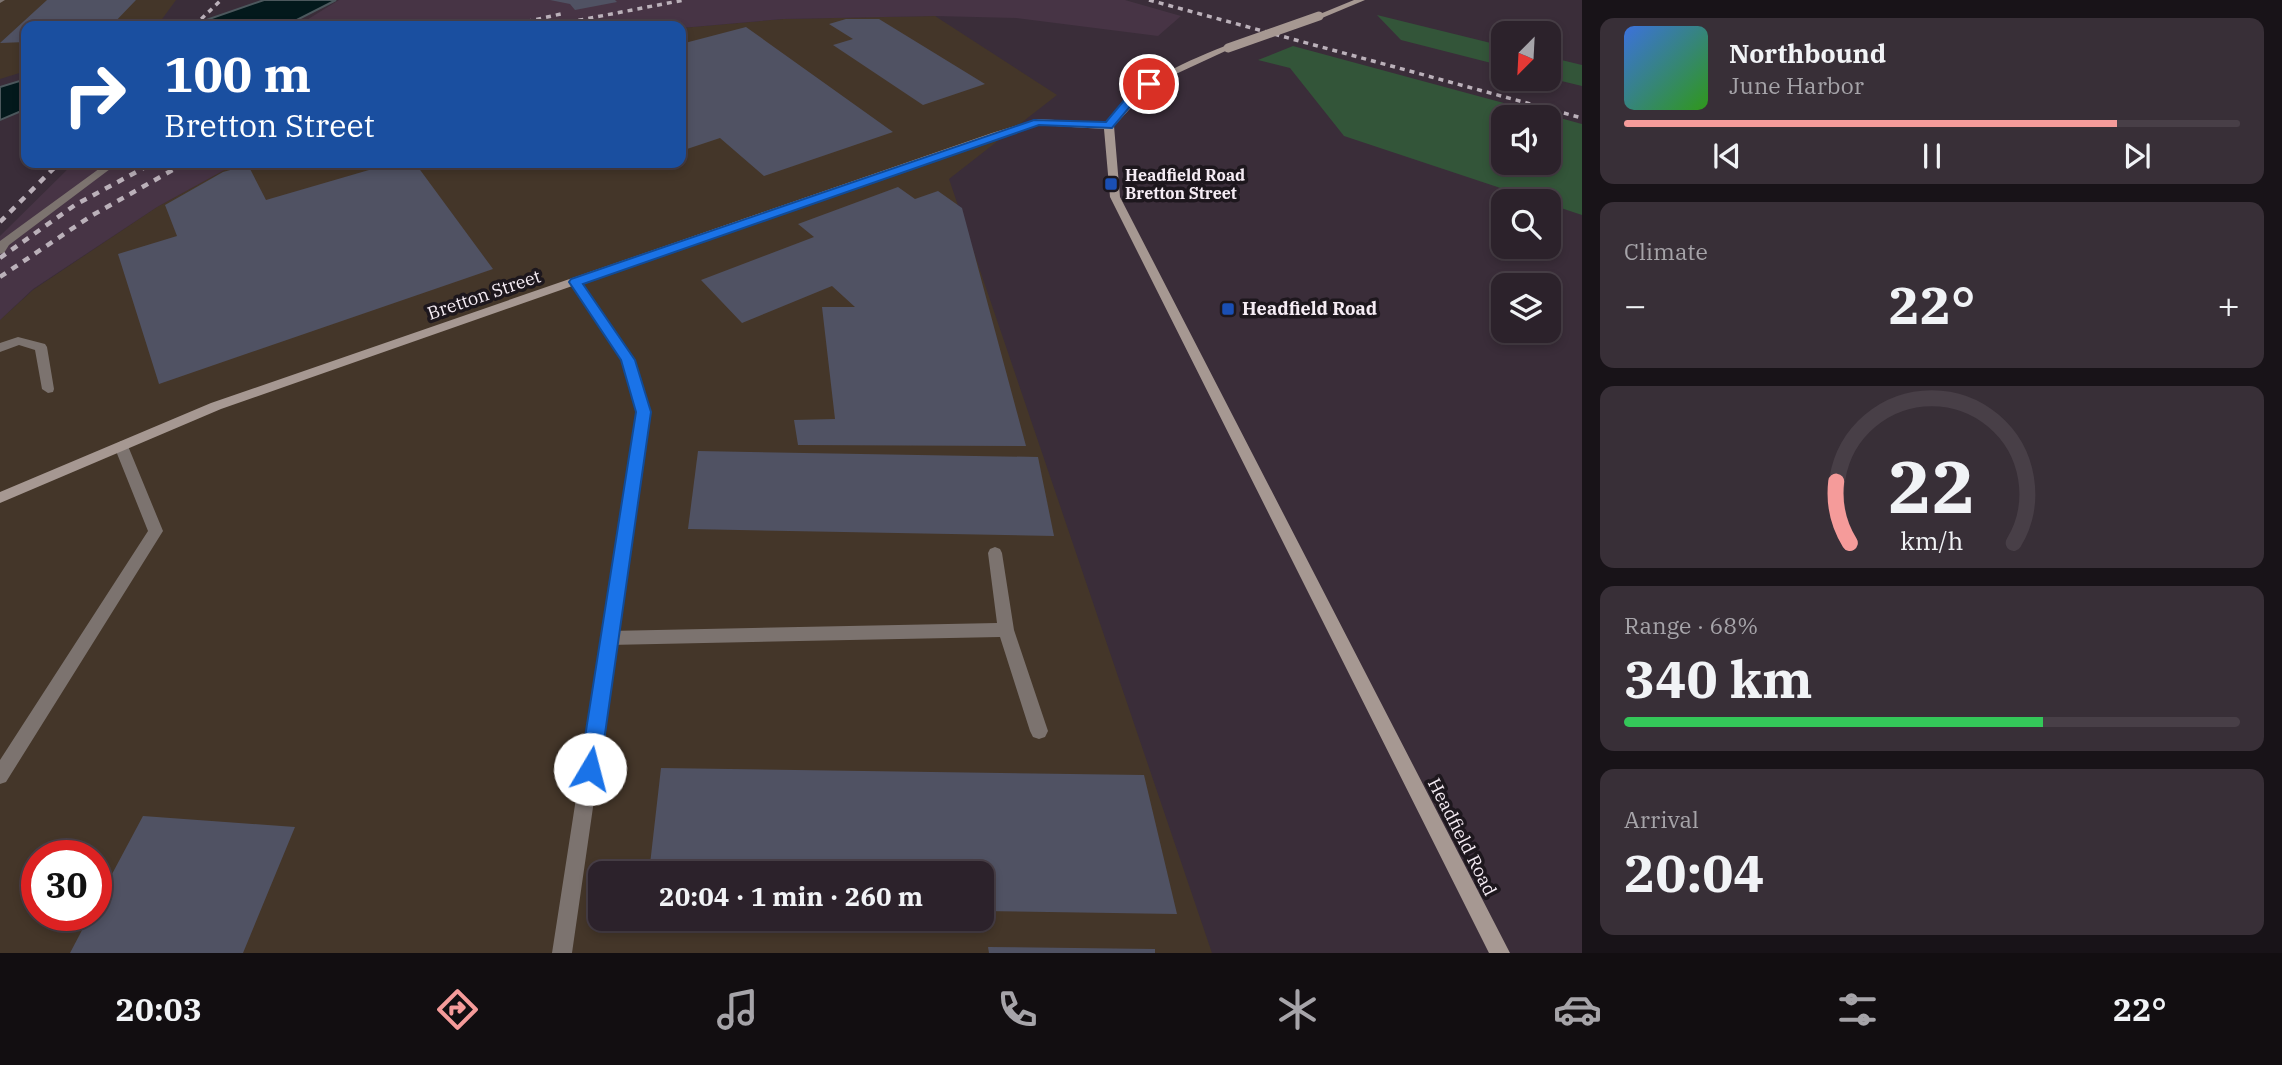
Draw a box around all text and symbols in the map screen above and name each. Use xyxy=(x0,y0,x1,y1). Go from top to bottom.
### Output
north arrow xyxy=(1491,21,1561,91)
map controls xyxy=(1491,21,1561,343)
text: Northbound xyxy=(1729,36,1886,70)
text: 100 m xyxy=(164,42,311,105)
icon: right xyxy=(49,49,140,140)
pin xyxy=(1119,54,1179,114)
icon: arrive xyxy=(1130,65,1168,103)
text: June Harbor xyxy=(1729,70,1864,100)
text: Bretton Street xyxy=(164,104,375,146)
button: sound xyxy=(1491,105,1561,175)
icon: previous xyxy=(1708,137,1746,175)
icon: pause xyxy=(1913,137,1951,175)
icon: next xyxy=(2118,137,2156,175)
place label: Headfield Road Bretton Street xyxy=(1125,165,1245,203)
marker: Headfield Road Bretton Street xyxy=(1103,176,1119,192)
button: search xyxy=(1491,189,1561,259)
text: Climate xyxy=(1624,236,1708,266)
street label: Bretton Street xyxy=(424,264,544,325)
text: 22° xyxy=(1889,271,1975,338)
button: layers xyxy=(1491,273,1561,343)
text: − xyxy=(1624,280,1647,329)
text: + xyxy=(2217,280,2240,329)
place label: Headfield Road xyxy=(1242,297,1377,320)
marker: Headfield Road xyxy=(1220,301,1236,317)
text: 22 xyxy=(1888,438,1976,533)
text: km/h xyxy=(1900,523,1964,556)
text: Range · 68% xyxy=(1624,610,1758,640)
text: 340 km xyxy=(1624,645,1813,712)
position arrow xyxy=(553,732,627,806)
street label: Headfield Road xyxy=(1423,774,1502,900)
text: Arrival xyxy=(1624,804,1699,834)
text: 20:04 xyxy=(1624,839,1765,906)
speed limit sign: 30 xyxy=(21,840,112,931)
text: 20:04 · 1 min · 260 m xyxy=(659,879,923,913)
icon: directions xyxy=(433,985,482,1034)
icon: music xyxy=(713,985,762,1034)
icon: phone xyxy=(993,985,1042,1034)
icon: climate xyxy=(1273,985,1322,1034)
icon: car xyxy=(1553,985,1602,1034)
icon: filters xyxy=(1833,985,1882,1034)
text: 20:03 xyxy=(116,988,202,1030)
text: 22° xyxy=(2113,988,2166,1030)

